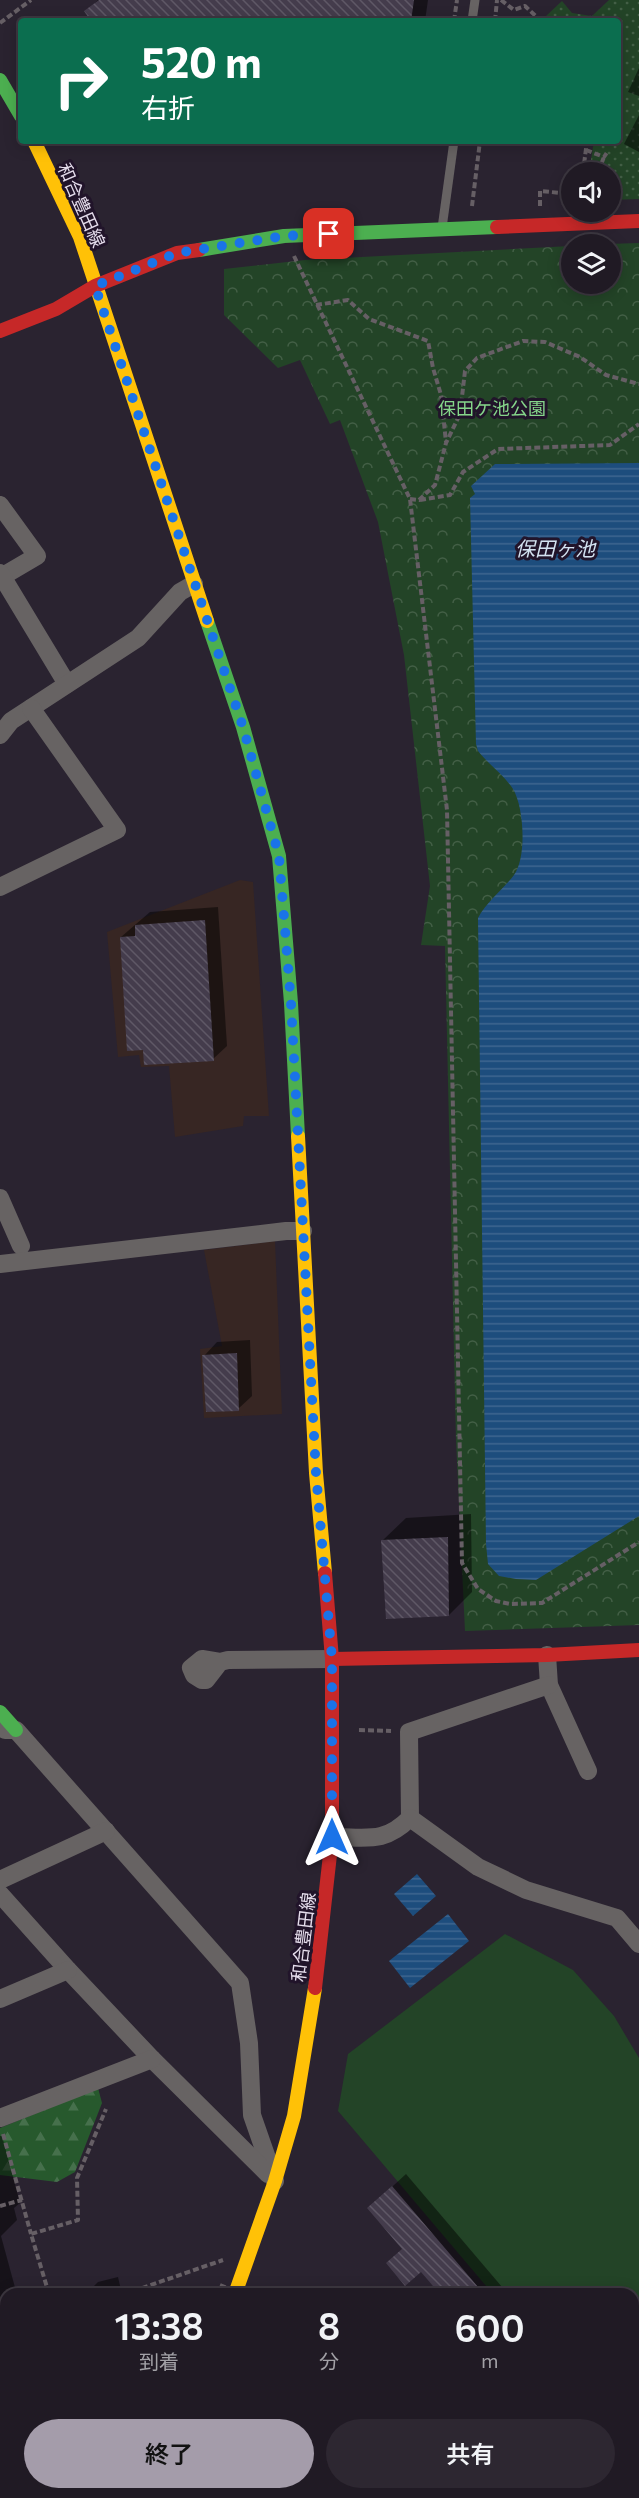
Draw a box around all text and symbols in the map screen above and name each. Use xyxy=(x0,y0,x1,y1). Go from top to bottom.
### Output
text: 520 m xyxy=(141,35,262,87)
icon: right xyxy=(42,42,120,120)
text: 右折 xyxy=(141,91,195,124)
street label: 和合豊田線 xyxy=(54,159,110,251)
map controls xyxy=(561,162,621,294)
button: sound xyxy=(561,162,621,222)
pin xyxy=(303,208,354,259)
icon: arrive xyxy=(312,217,345,250)
button: layers xyxy=(561,234,621,294)
park label: 保田ケ池公園 xyxy=(438,397,546,419)
water label: 保田ヶ池 xyxy=(515,536,597,560)
position arrow xyxy=(300,1805,364,1869)
street label: 和合豊田線 xyxy=(287,1891,319,1983)
text: 13:38 xyxy=(115,2303,204,2347)
text: 8 xyxy=(318,2303,340,2347)
text: 600 xyxy=(455,2305,524,2349)
text: m xyxy=(481,2348,498,2372)
text: 到着 xyxy=(139,2349,179,2373)
text: 分 xyxy=(319,2349,339,2373)
button: 終了 xyxy=(24,2419,314,2488)
button: 共有 xyxy=(326,2419,615,2488)

